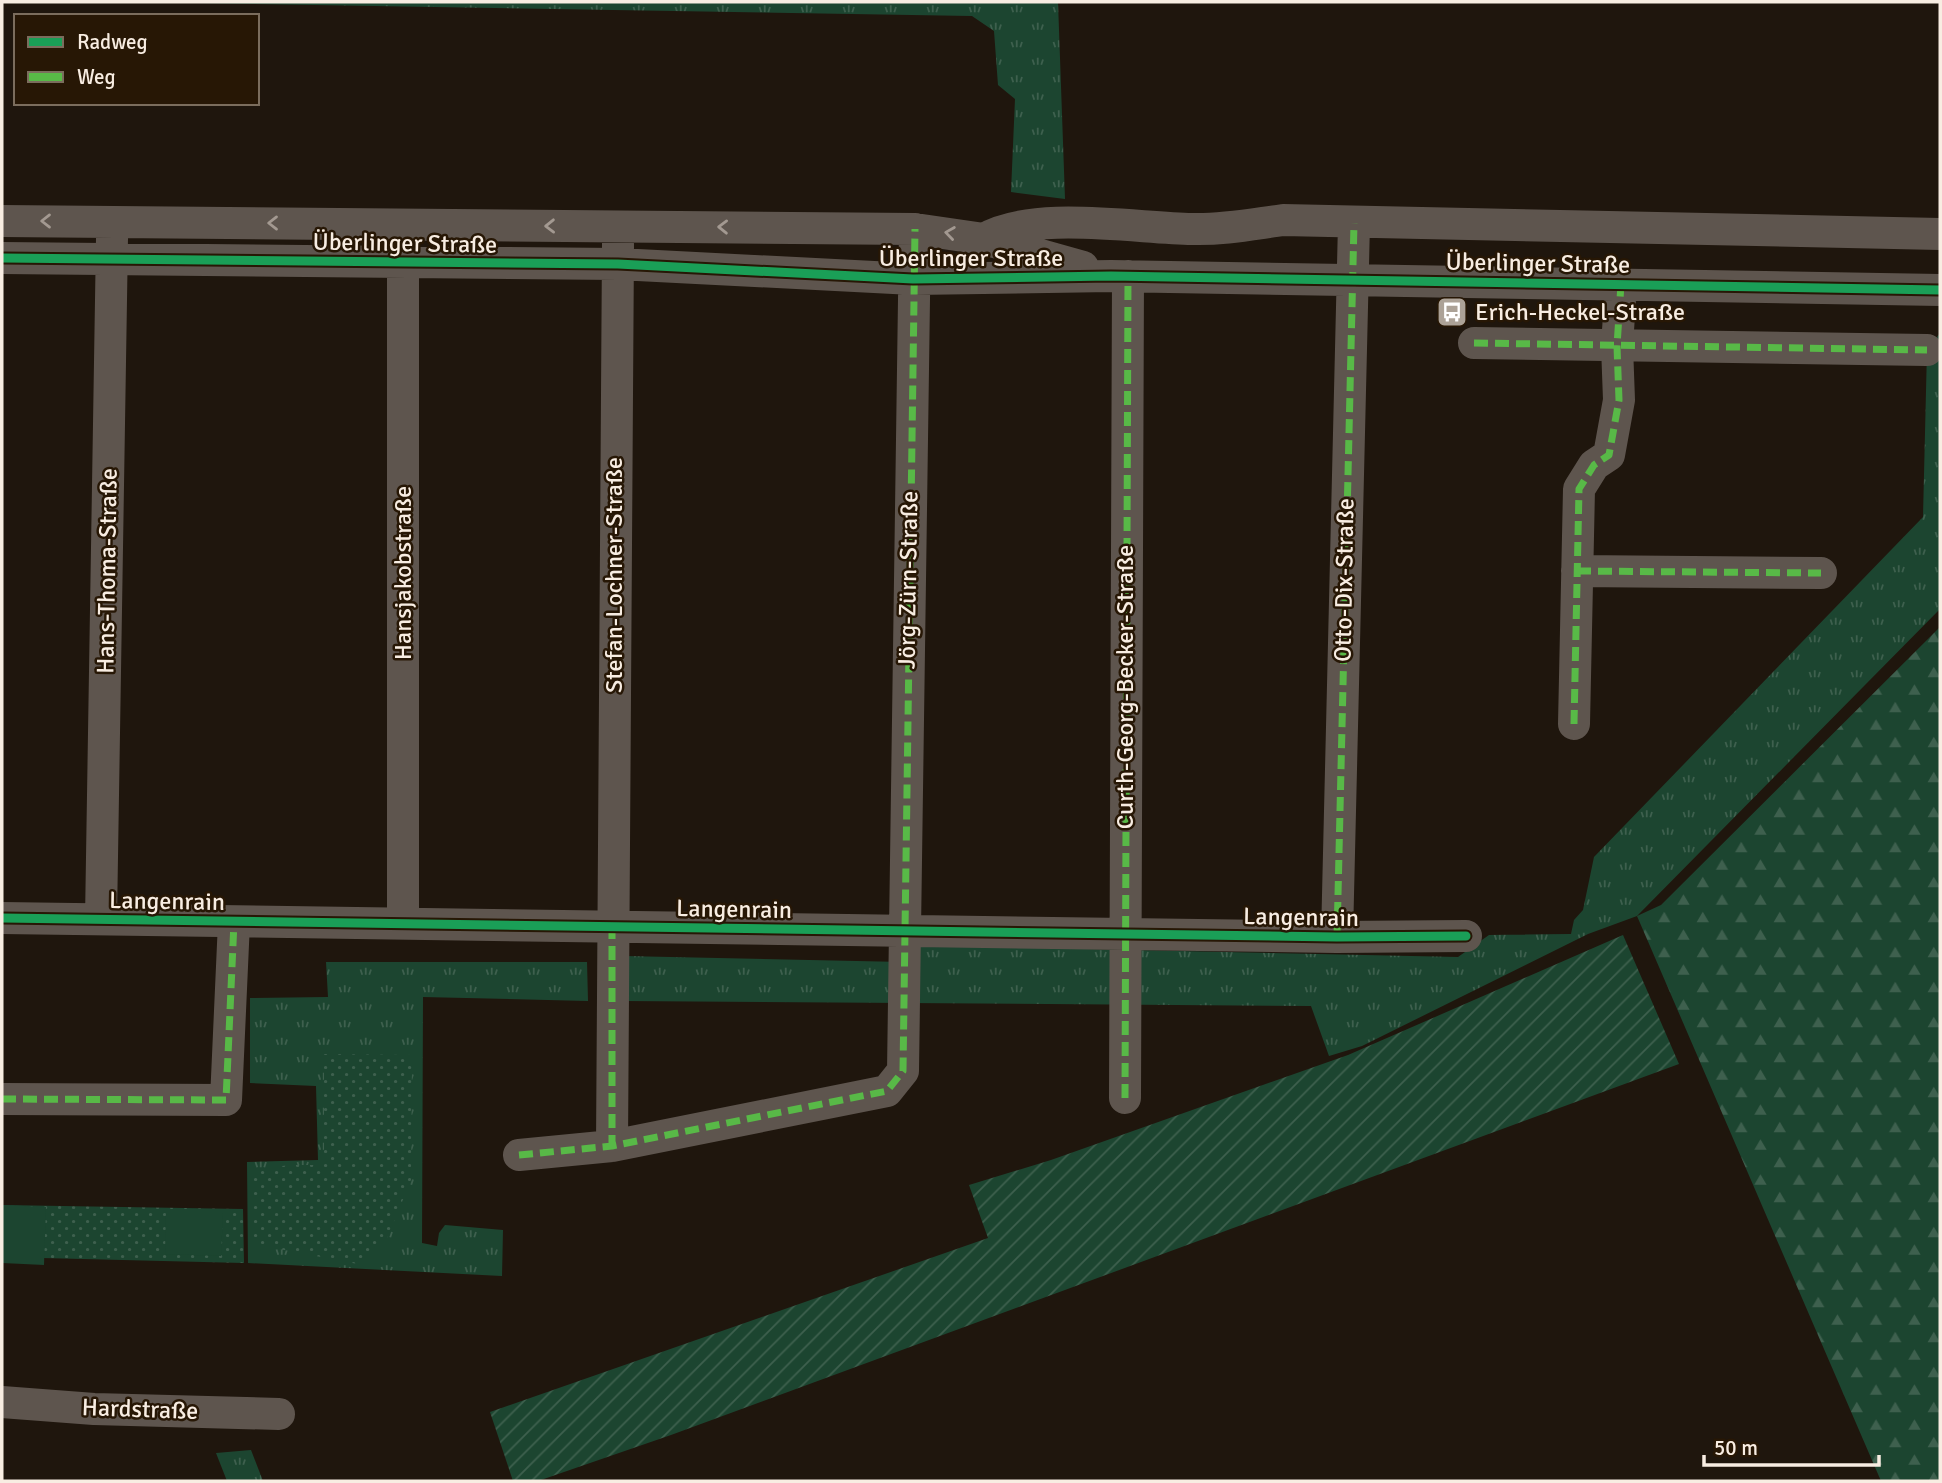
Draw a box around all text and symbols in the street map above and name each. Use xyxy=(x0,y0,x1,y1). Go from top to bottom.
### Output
legend xyxy=(14,14,259,105)
text: Radweg xyxy=(77,29,148,55)
text: Weg xyxy=(77,64,116,90)
one-way arrow xyxy=(40,214,51,229)
one-way arrow xyxy=(268,215,278,231)
one-way arrow xyxy=(544,218,555,234)
one-way arrow xyxy=(717,219,728,235)
street label: Überlinger Straße xyxy=(312,226,498,260)
one-way arrow xyxy=(944,226,956,241)
street label: Überlinger Straße xyxy=(879,243,1063,273)
street label: Überlinger Straße xyxy=(1445,246,1631,280)
bus stop icon: Erich-Heckel-Straße xyxy=(1435,295,1469,329)
place label: Erich-Heckel-Straße xyxy=(1475,297,1685,327)
street label: Stefan-Lochner-Straße xyxy=(599,457,629,693)
street label: Hans-Thoma-Straße xyxy=(90,468,124,674)
street label: Hansjakobstraße xyxy=(388,486,418,660)
street label: Jörg-Zürn-Straße xyxy=(891,491,925,669)
street label: Otto-Dix-Straße xyxy=(1328,498,1360,662)
street label: Curth-Georg-Becker-Straße xyxy=(1110,545,1140,829)
street label: Langenrain xyxy=(109,885,225,917)
street label: Langenrain xyxy=(676,893,792,925)
street label: Langenrain xyxy=(1243,901,1359,933)
street label: Hardstraße xyxy=(81,1392,199,1426)
scale bar xyxy=(1704,1424,1879,1468)
text: 50 m xyxy=(1714,1435,1758,1461)

